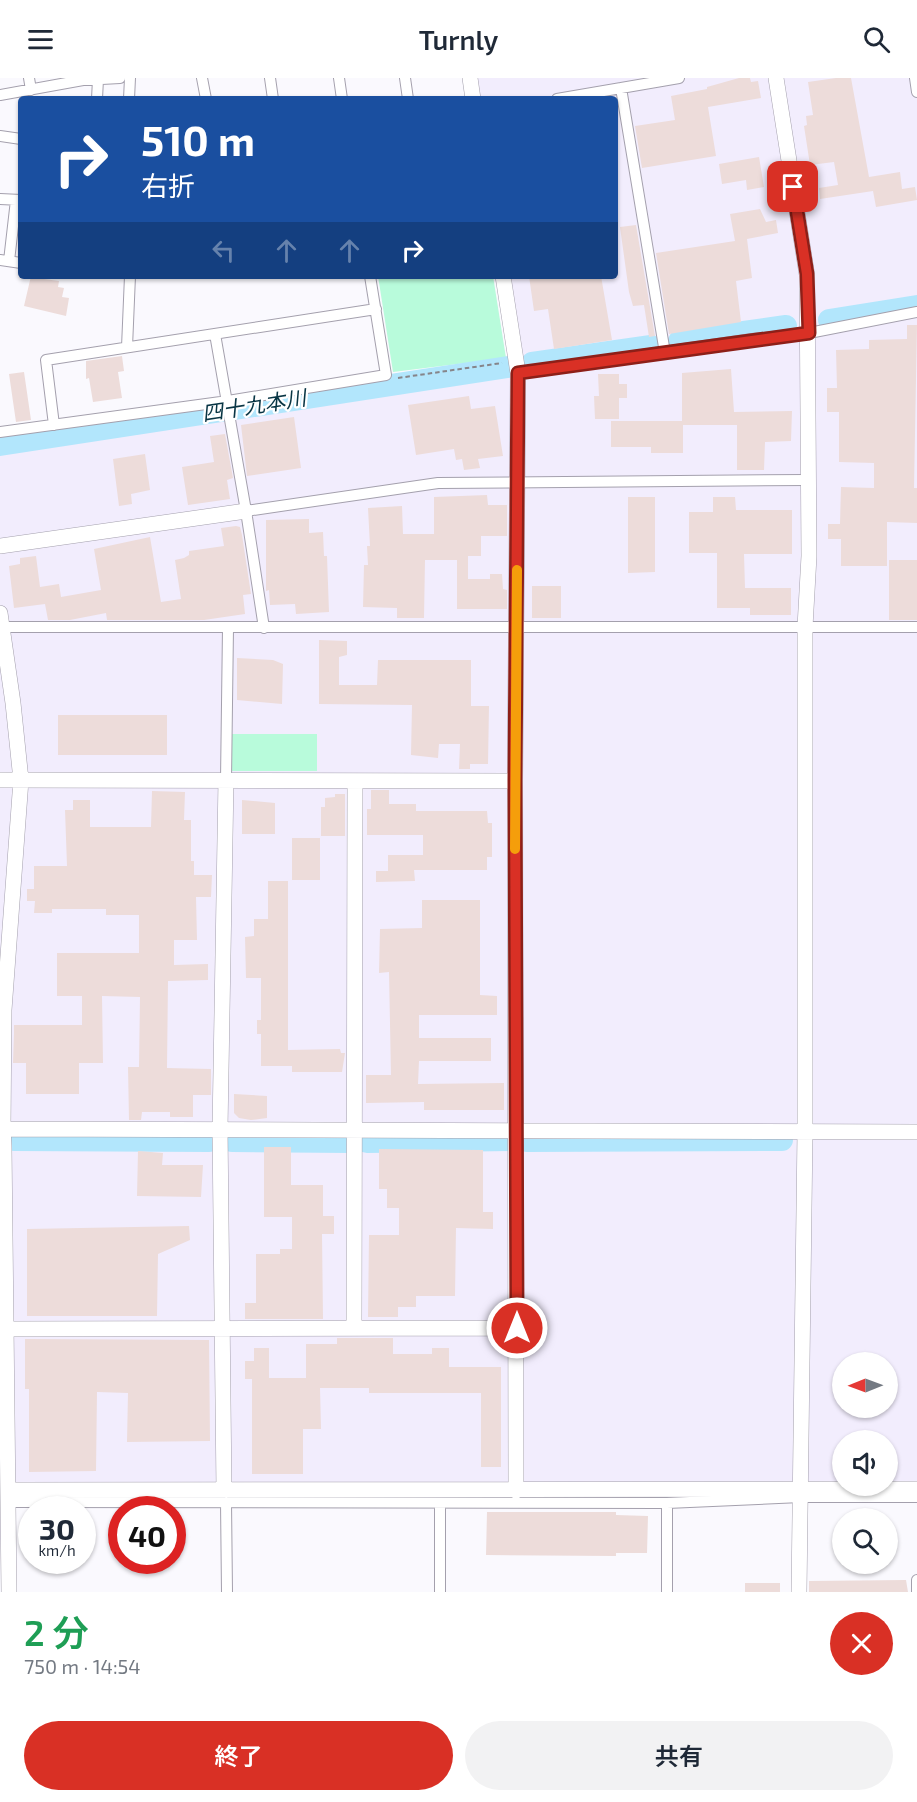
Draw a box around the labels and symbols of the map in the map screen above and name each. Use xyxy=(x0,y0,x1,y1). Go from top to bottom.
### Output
pin xyxy=(767,161,818,212)
water label: 四十九本川 xyxy=(200,384,310,425)
position arrow xyxy=(485,1296,549,1360)
north arrow xyxy=(832,1352,898,1418)
speed limit sign: 40 xyxy=(108,1496,186,1574)

